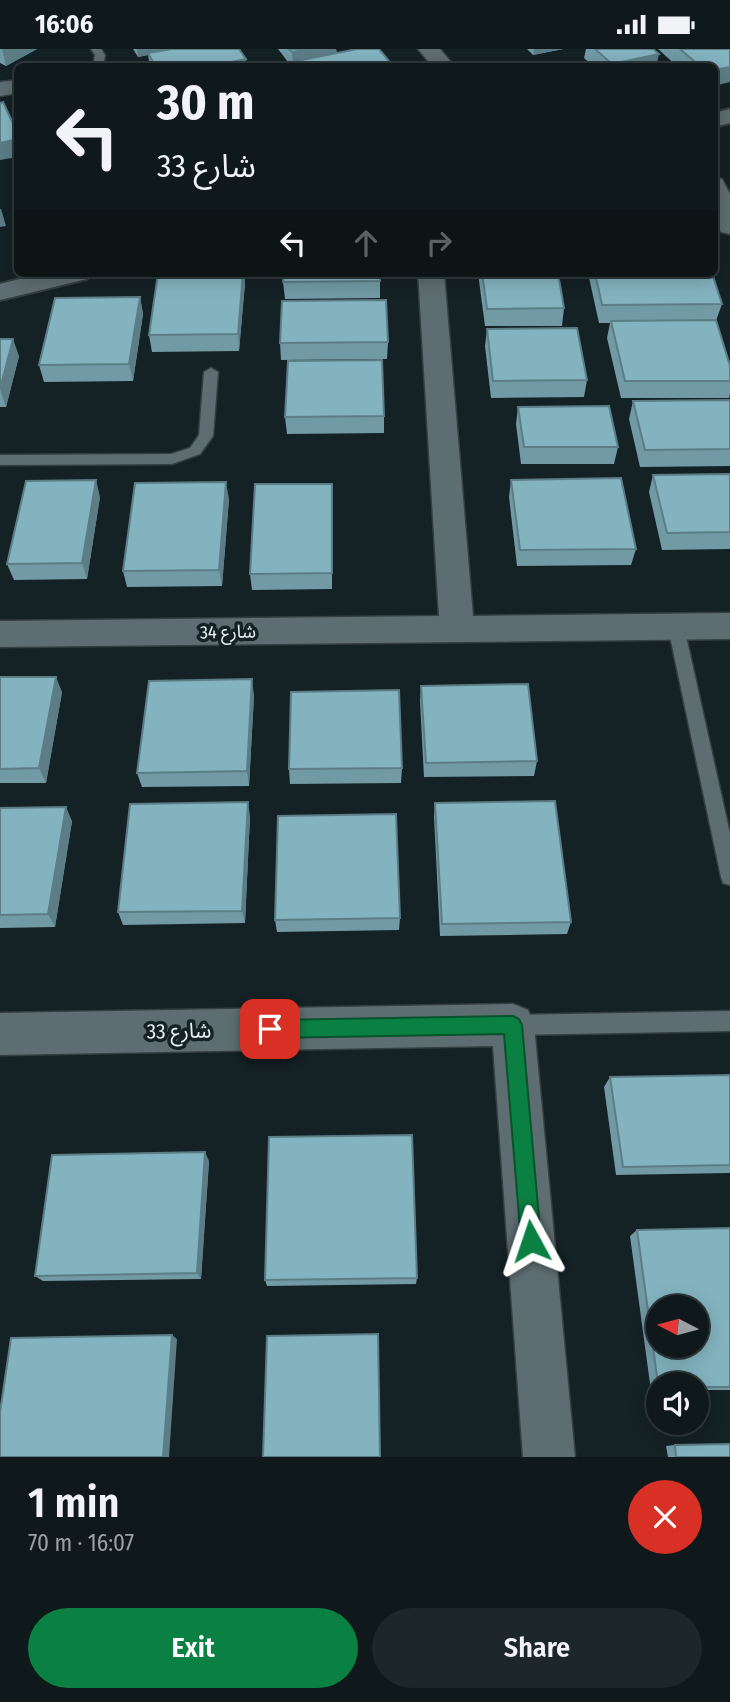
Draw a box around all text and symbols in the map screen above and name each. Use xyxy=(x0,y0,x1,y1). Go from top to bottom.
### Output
text: 16:06 xyxy=(35,9,93,40)
text: 30 m xyxy=(157,73,255,132)
icon: left xyxy=(42,91,133,182)
text: شارع 33 xyxy=(157,147,256,185)
icon: left xyxy=(274,224,312,262)
icon: ahead xyxy=(347,224,385,262)
icon: right xyxy=(420,224,458,262)
street label: شارع 34 xyxy=(200,621,256,646)
pin xyxy=(240,999,300,1059)
icon: arrive xyxy=(251,1010,289,1048)
street label: شارع 33 xyxy=(146,1017,212,1047)
position arrow xyxy=(494,1204,568,1278)
north arrow xyxy=(646,1295,709,1358)
map controls xyxy=(646,1295,709,1435)
button: sound xyxy=(646,1372,709,1435)
text: 1 min xyxy=(28,1478,119,1528)
button: close xyxy=(628,1480,702,1554)
text: 70 m · 16:07 xyxy=(28,1529,134,1557)
button: Exit xyxy=(28,1608,358,1688)
button: Share xyxy=(372,1608,702,1688)

